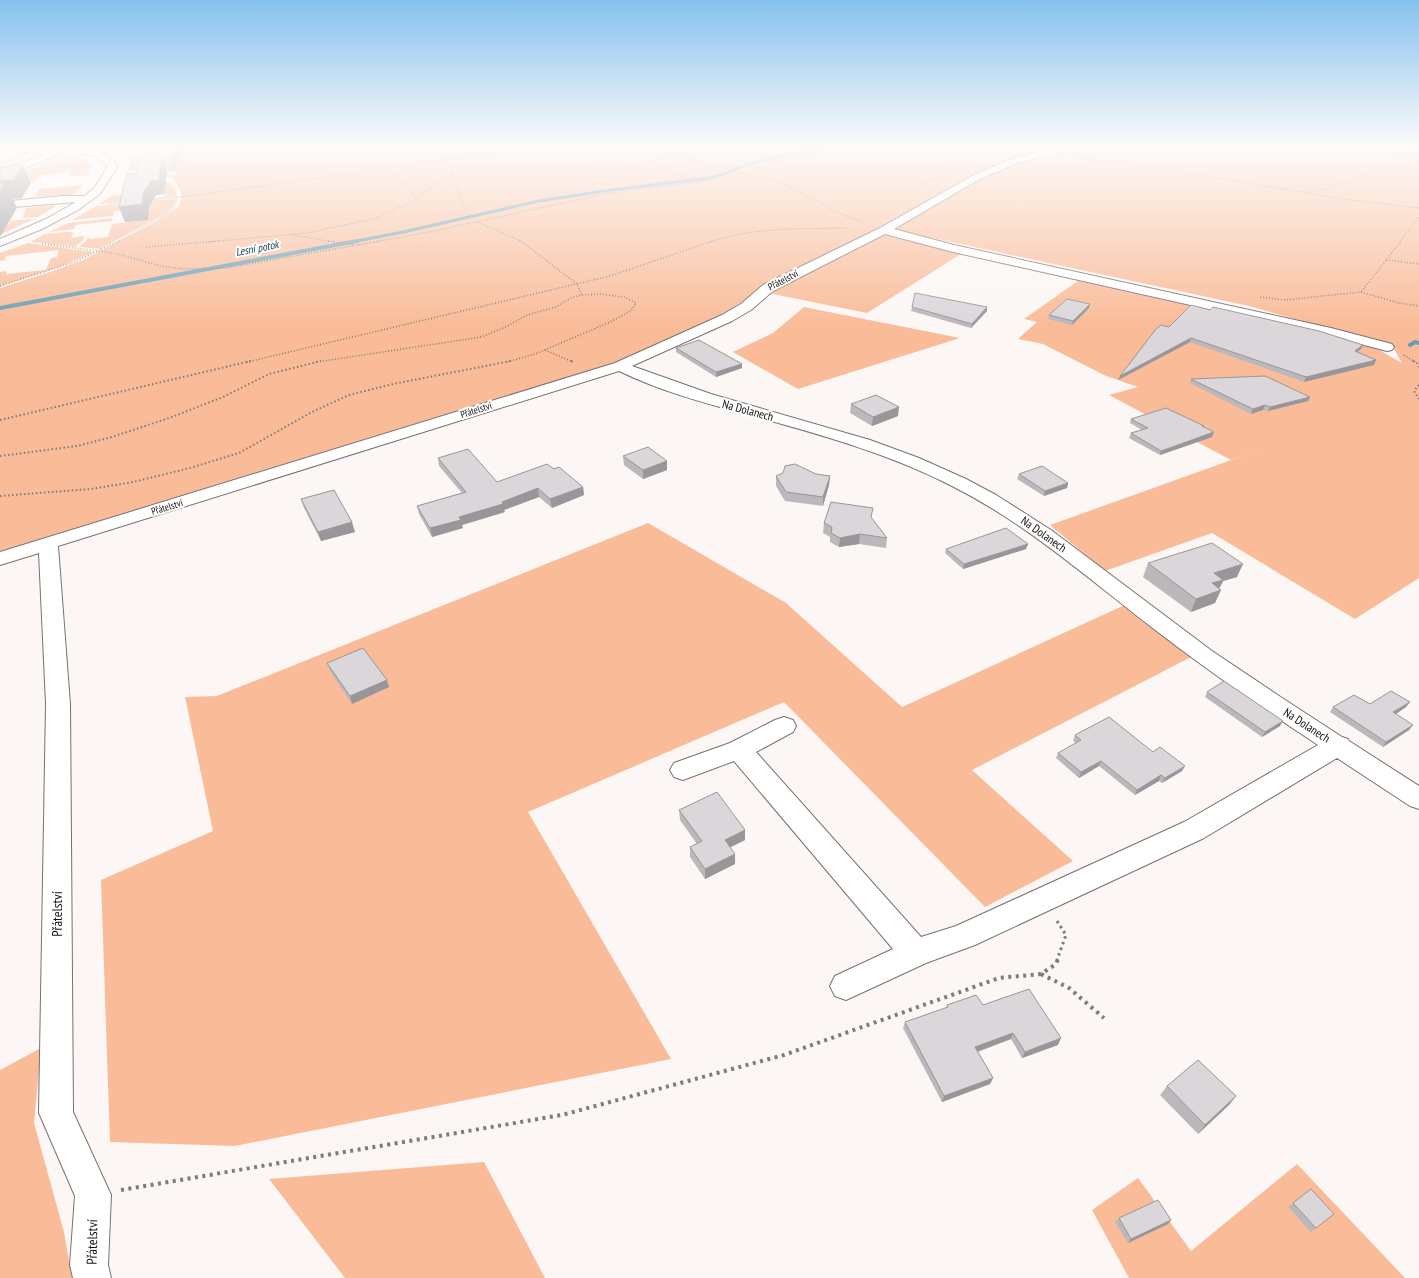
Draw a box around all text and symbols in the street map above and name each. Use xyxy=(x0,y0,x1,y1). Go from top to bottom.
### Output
water label: Lesní potok xyxy=(234,237,281,259)
street label: Přátelství xyxy=(766,266,801,293)
street label: Na Dolanech xyxy=(721,396,775,424)
street label: Přátelství xyxy=(459,399,494,421)
street label: Přátelství xyxy=(150,496,185,518)
street label: Na Dolanech xyxy=(1018,513,1070,555)
street label: Na Dolanech xyxy=(1281,704,1333,746)
street label: Přátelství xyxy=(48,891,66,937)
street label: Přátelství xyxy=(83,1219,101,1265)

